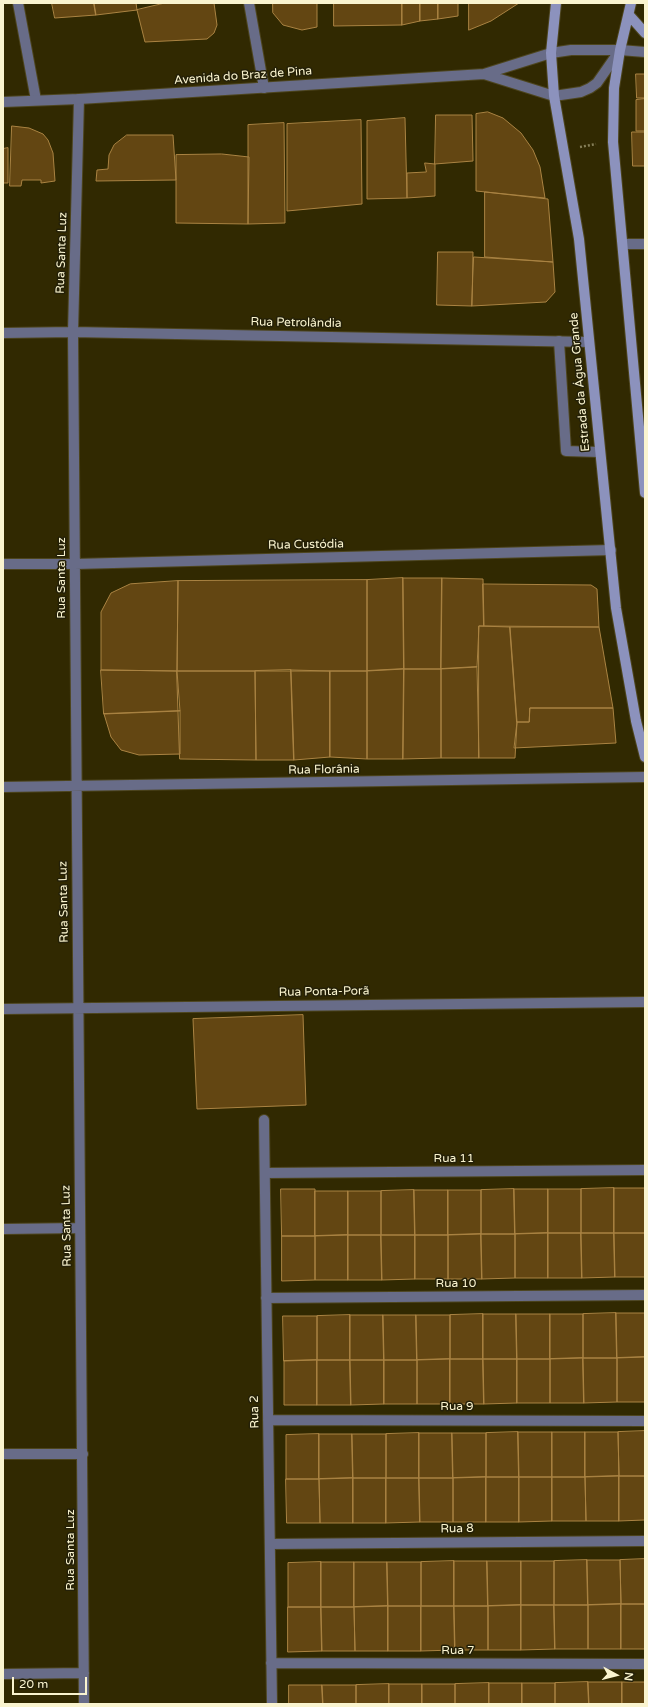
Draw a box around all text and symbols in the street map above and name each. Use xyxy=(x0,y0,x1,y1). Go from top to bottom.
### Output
street label: Avenida do Braz de Pina xyxy=(173,64,313,88)
street label: Rua Santa Luz xyxy=(53,212,71,294)
street label: Estrada da Água Grande xyxy=(567,312,593,452)
street label: Rua Petrolândia xyxy=(250,315,342,331)
street label: Rua Santa Luz xyxy=(55,537,69,619)
street label: Rua Custódia xyxy=(268,537,344,553)
street label: Rua Florânia xyxy=(288,762,360,778)
street label: Rua Santa Luz xyxy=(56,861,72,943)
street label: Rua Ponta-Porã xyxy=(278,984,370,1000)
street label: Rua 11 xyxy=(434,1152,474,1166)
street label: Rua Santa Luz xyxy=(59,1185,75,1267)
street label: Rua 10 xyxy=(436,1277,476,1291)
street label: Rua 2 xyxy=(248,1395,262,1429)
street label: Rua 9 xyxy=(440,1400,474,1414)
street label: Rua Santa Luz xyxy=(64,1509,78,1591)
street label: Rua 8 xyxy=(440,1522,474,1536)
street label: Rua 7 xyxy=(441,1644,475,1658)
north arrow xyxy=(596,1655,636,1695)
scale bar xyxy=(14,1669,89,1695)
text: N xyxy=(621,1671,635,1682)
text: 20 m xyxy=(19,1677,48,1691)

